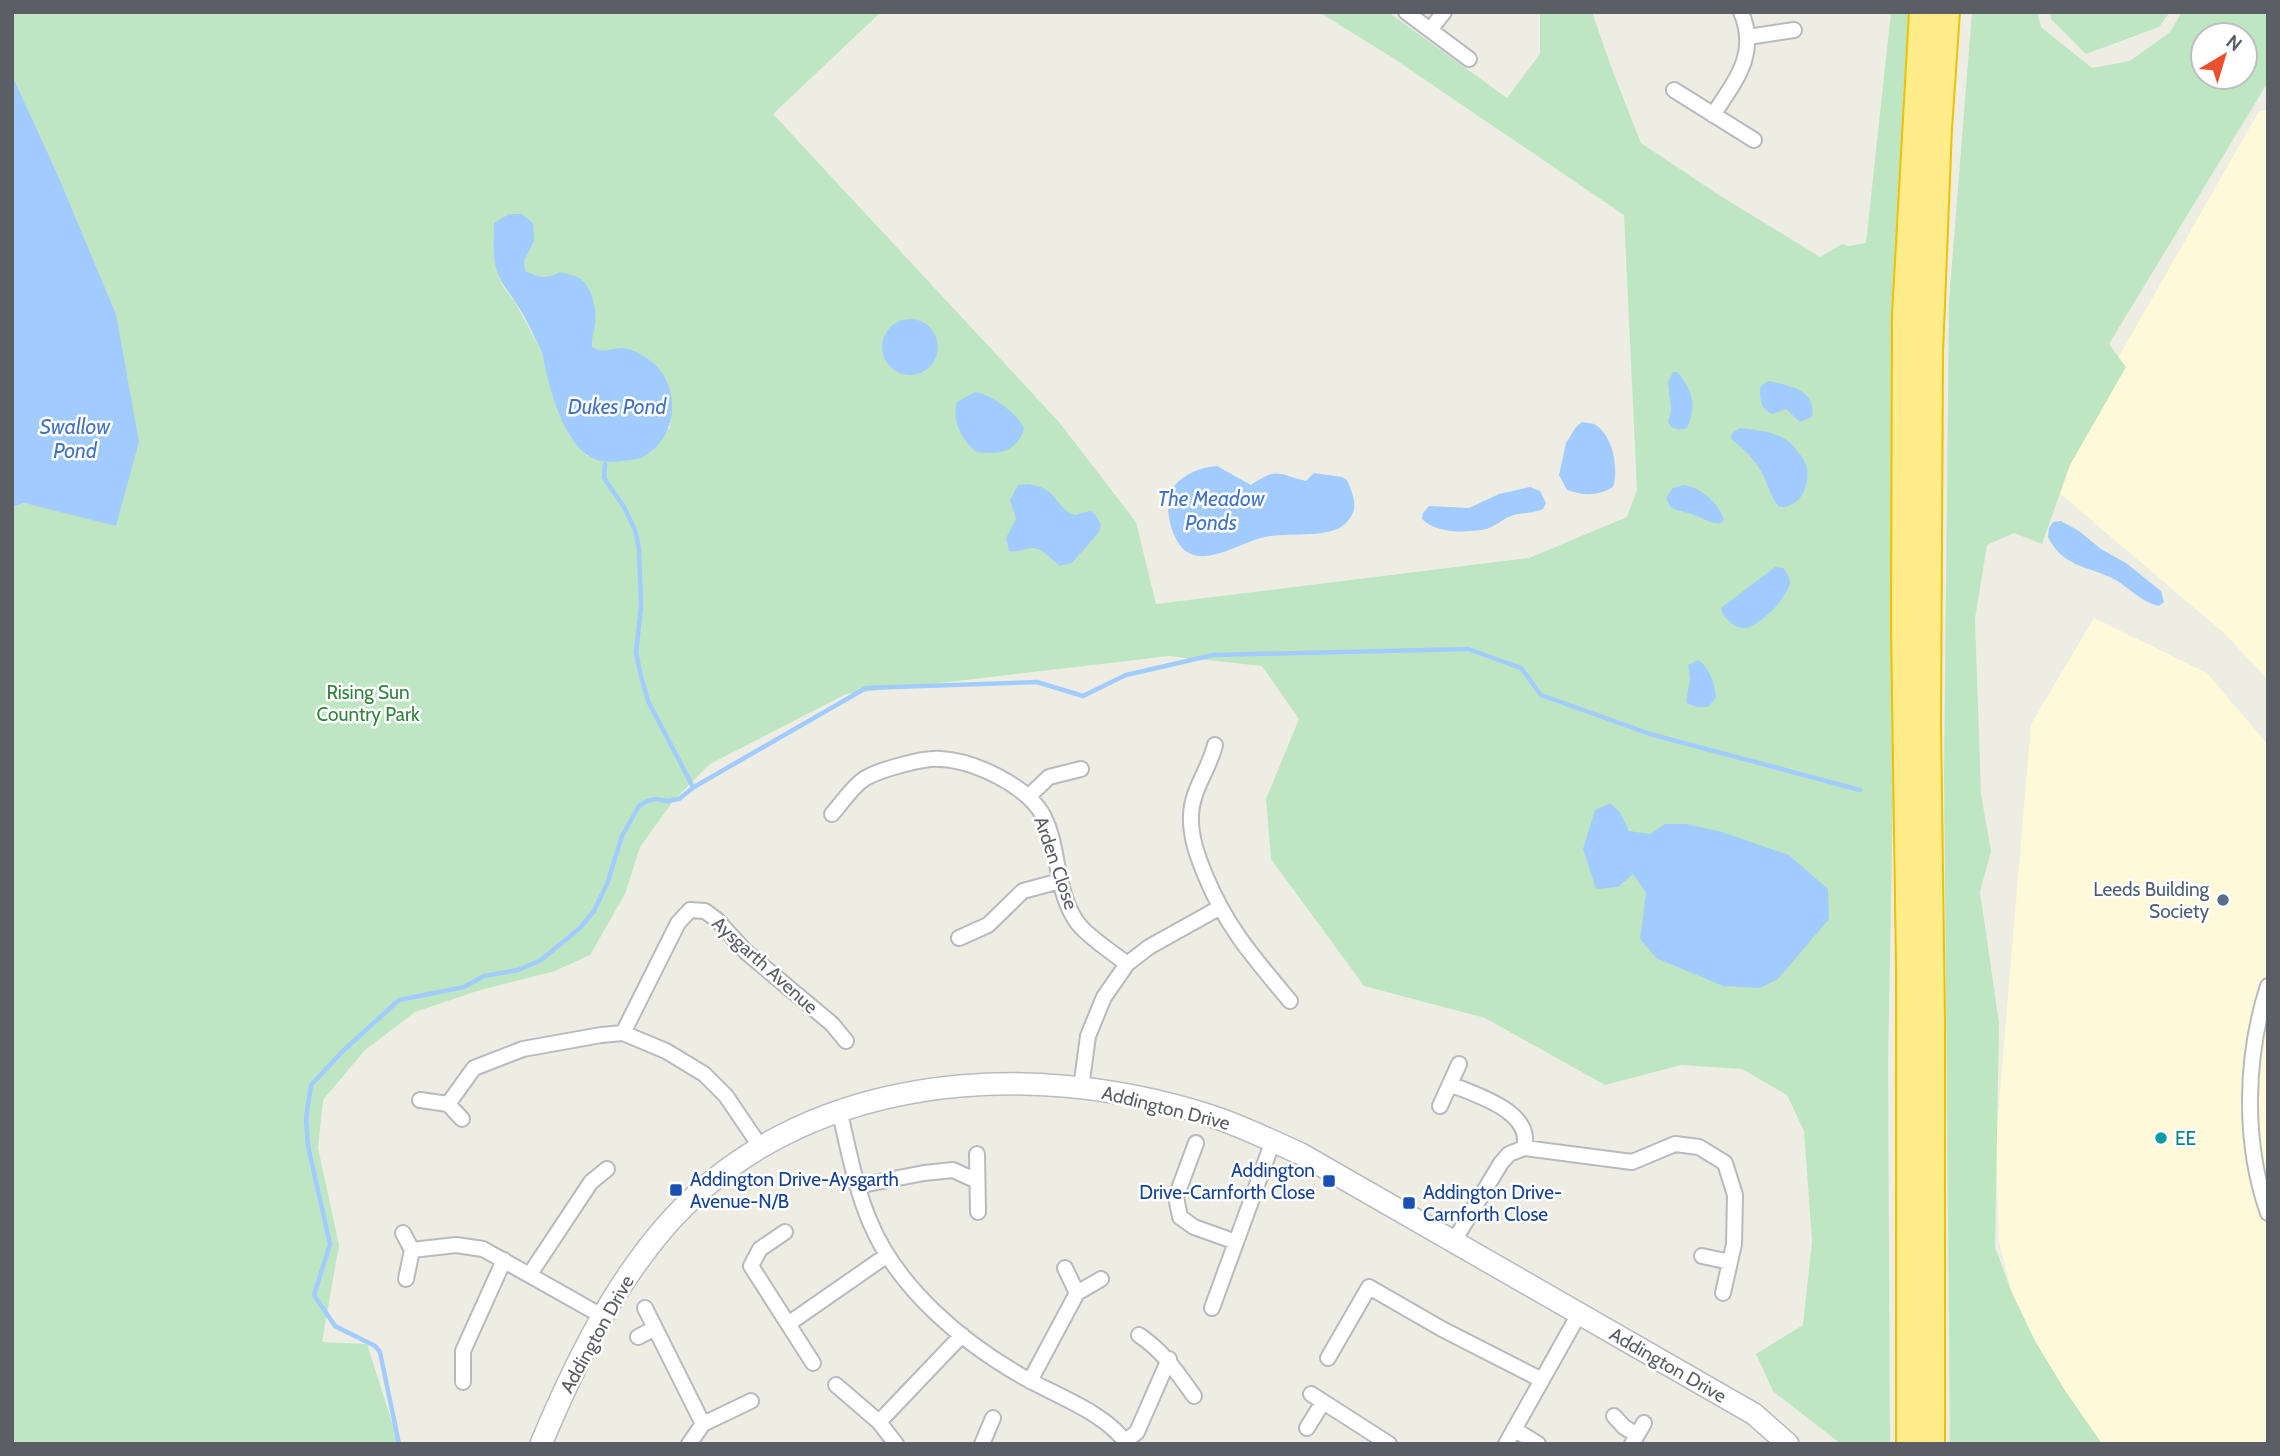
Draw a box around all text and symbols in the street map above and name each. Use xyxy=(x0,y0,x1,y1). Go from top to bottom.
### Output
north arrow xyxy=(2189,21,2259,91)
text: N xyxy=(2222,30,2247,56)
water label: Dukes Pond xyxy=(568,394,667,419)
water label: Swallow Pond xyxy=(40,414,111,463)
water label: The Meadow Ponds xyxy=(1157,486,1266,535)
park label: Rising Sun Country Park xyxy=(317,681,420,726)
street label: Arden Close xyxy=(1029,814,1083,913)
place label: Leeds Building Society xyxy=(2093,878,2210,923)
marker: Leeds Building Society xyxy=(2215,892,2231,908)
street label: Aysgarth Avenue xyxy=(707,912,823,1019)
street label: Addington Drive xyxy=(1100,1081,1233,1135)
place label: EE xyxy=(2175,1127,2196,1150)
marker: EE xyxy=(2153,1130,2169,1146)
place label: Addington Drive-Carnforth Close xyxy=(1139,1159,1315,1204)
place label: Addington Drive-Aysgarth Avenue-N/B xyxy=(690,1168,899,1213)
marker: Addington Drive-Carnforth Close xyxy=(1321,1173,1337,1189)
place label: Addington Drive- Carnforth Close xyxy=(1423,1181,1562,1226)
marker: Addington Drive-Aysgarth Avenue-N/B xyxy=(668,1182,684,1198)
marker: Addington Drive- Carnforth Close xyxy=(1401,1195,1417,1211)
street label: Addington Drive xyxy=(555,1271,639,1397)
street label: Addington Drive xyxy=(1606,1322,1731,1408)

